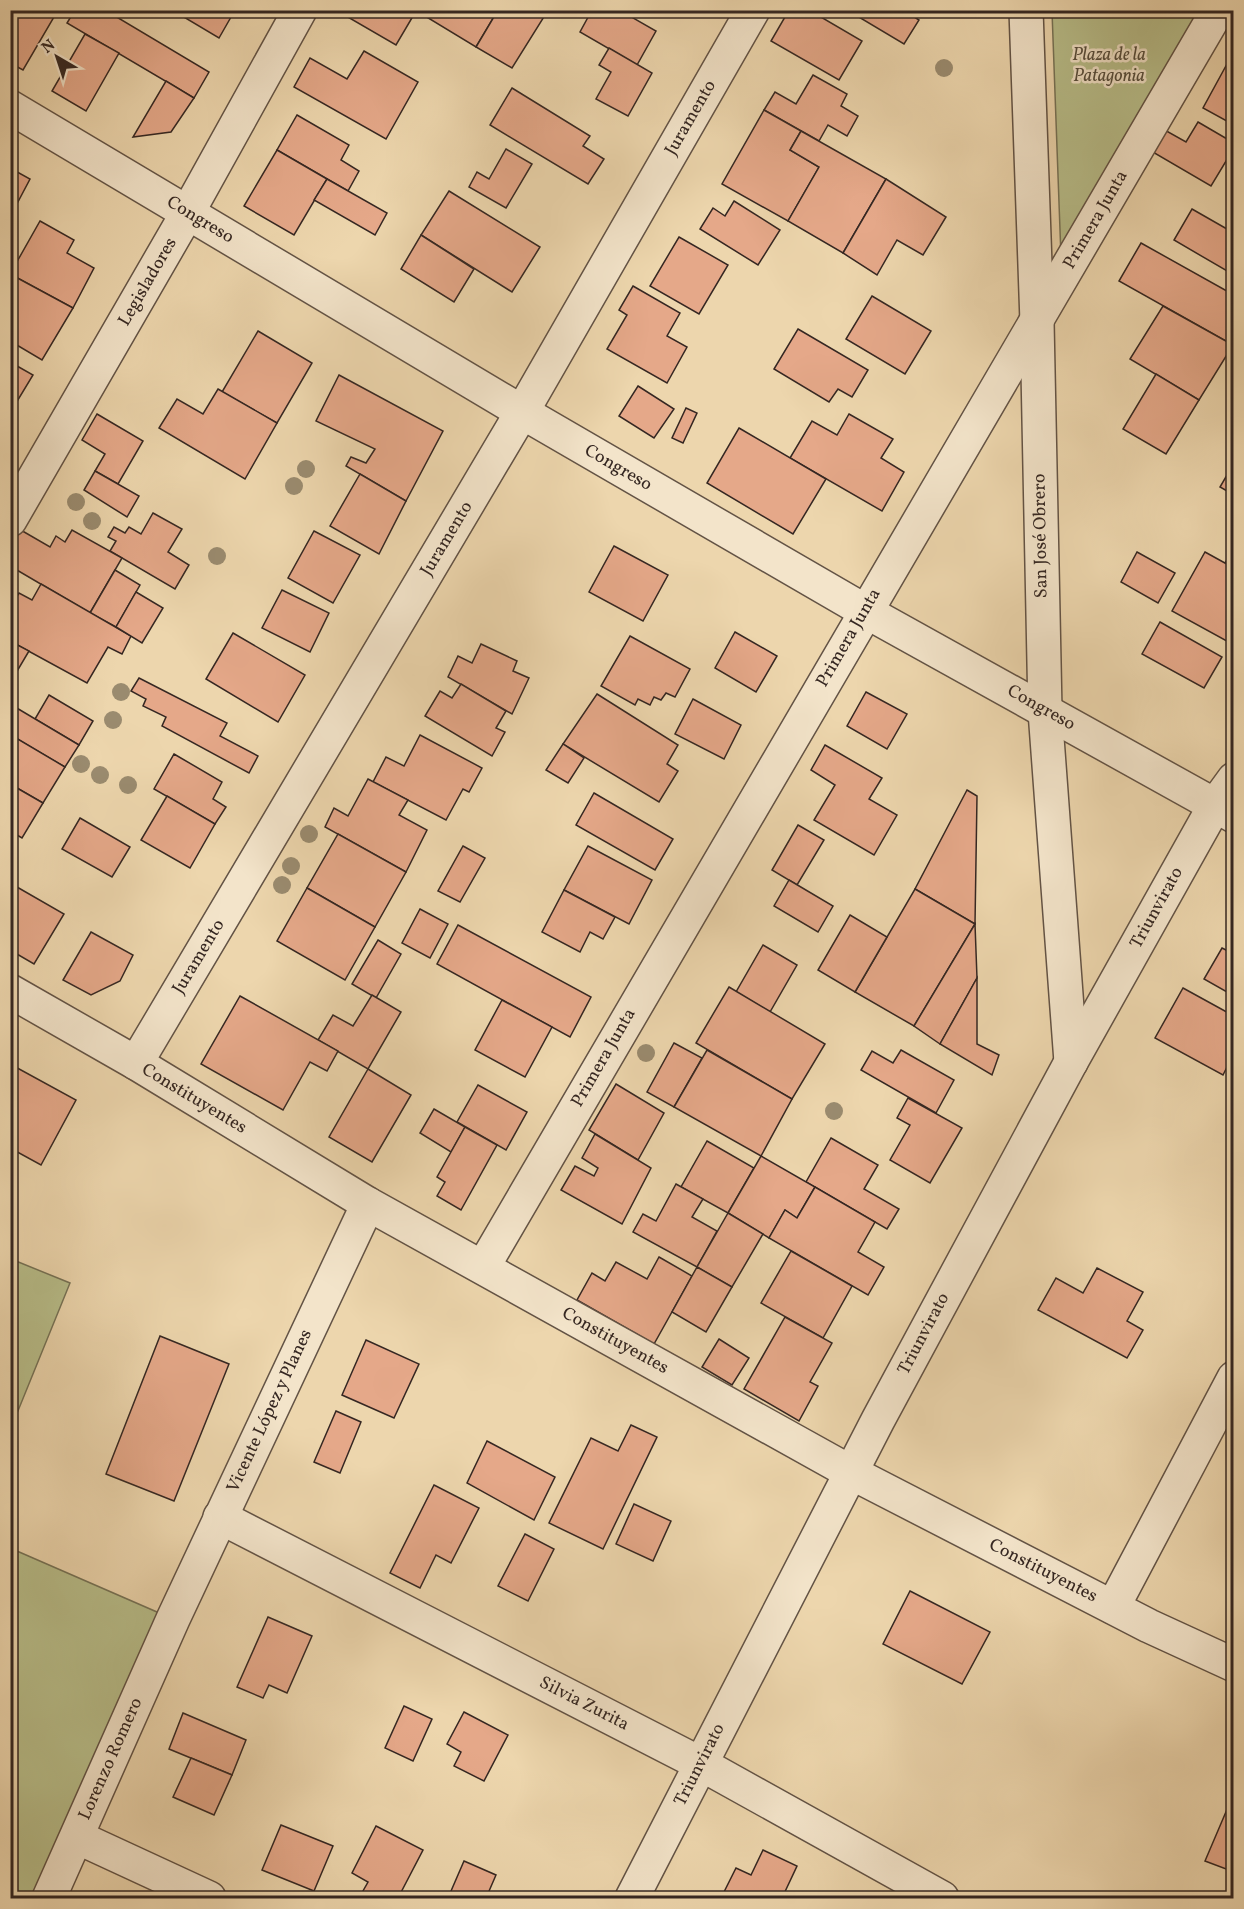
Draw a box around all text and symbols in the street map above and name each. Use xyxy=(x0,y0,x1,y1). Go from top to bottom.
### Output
north arrow xyxy=(27,27,87,87)
text: N xyxy=(37,34,61,59)
park label: Plaza de la Patagonia xyxy=(1072,43,1146,89)
street label: Juramento xyxy=(659,76,723,160)
street label: Primera Junta xyxy=(1058,166,1134,274)
street label: Congreso xyxy=(162,190,238,250)
street label: Legisladores xyxy=(112,233,184,331)
street label: Congreso xyxy=(579,439,657,497)
street label: San José Obrero xyxy=(1027,473,1055,599)
street label: Juramento xyxy=(415,497,479,581)
street label: Primera Junta xyxy=(811,584,887,692)
street label: Congreso xyxy=(1002,679,1080,737)
street label: Triunvirato xyxy=(1124,863,1190,953)
street label: Juramento xyxy=(167,915,231,999)
street label: Primera Junta xyxy=(566,1004,642,1112)
street label: Constituyentes xyxy=(137,1058,251,1140)
street label: Triunvirato xyxy=(892,1288,956,1380)
street label: Constituyentes xyxy=(557,1301,673,1381)
street label: Vicente López y Planes xyxy=(221,1325,319,1497)
street label: Constituyentes xyxy=(984,1533,1102,1609)
street label: Silvia Zurita xyxy=(535,1671,633,1737)
street label: Lorenzo Romero xyxy=(73,1694,149,1824)
street label: Triunvirato xyxy=(668,1719,732,1811)

